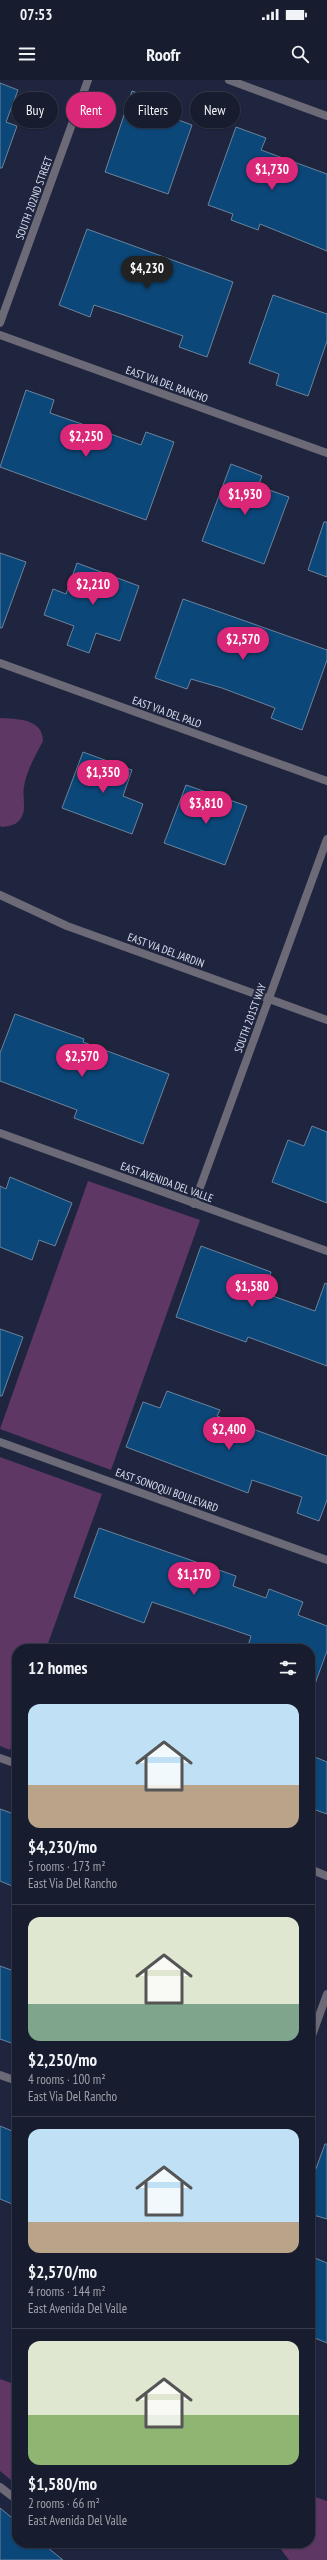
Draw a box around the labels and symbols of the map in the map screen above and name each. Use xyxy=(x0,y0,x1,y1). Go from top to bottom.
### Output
street label: SOUTH 202ND STREET xyxy=(12,154,56,242)
pin: $1,730 xyxy=(239,157,305,191)
pin: $4,230 xyxy=(114,256,180,290)
street label: EAST VIA DEL RANCHO xyxy=(124,363,210,405)
pin: $2,250 xyxy=(53,424,119,458)
pin: $1,930 xyxy=(212,482,278,516)
pin: $2,210 xyxy=(60,572,126,606)
pin: $2,570 xyxy=(210,627,276,661)
street label: EAST VIA DEL PALO xyxy=(130,693,204,731)
pin: $1,350 xyxy=(70,760,136,794)
pin: $3,810 xyxy=(173,791,239,825)
street label: EAST VIA DEL JARDIN xyxy=(126,930,206,970)
street label: SOUTH 201ST WAY xyxy=(231,981,269,1055)
pin: $2,570 xyxy=(49,1044,115,1078)
street label: EAST AVENIDA DEL VALLE xyxy=(119,1159,215,1205)
pin: $1,580 xyxy=(219,1274,285,1308)
pin: $2,400 xyxy=(196,1417,262,1451)
street label: EAST SONOQUI BOULEVARD xyxy=(114,1465,220,1515)
pin: $1,170 xyxy=(161,1562,227,1596)

